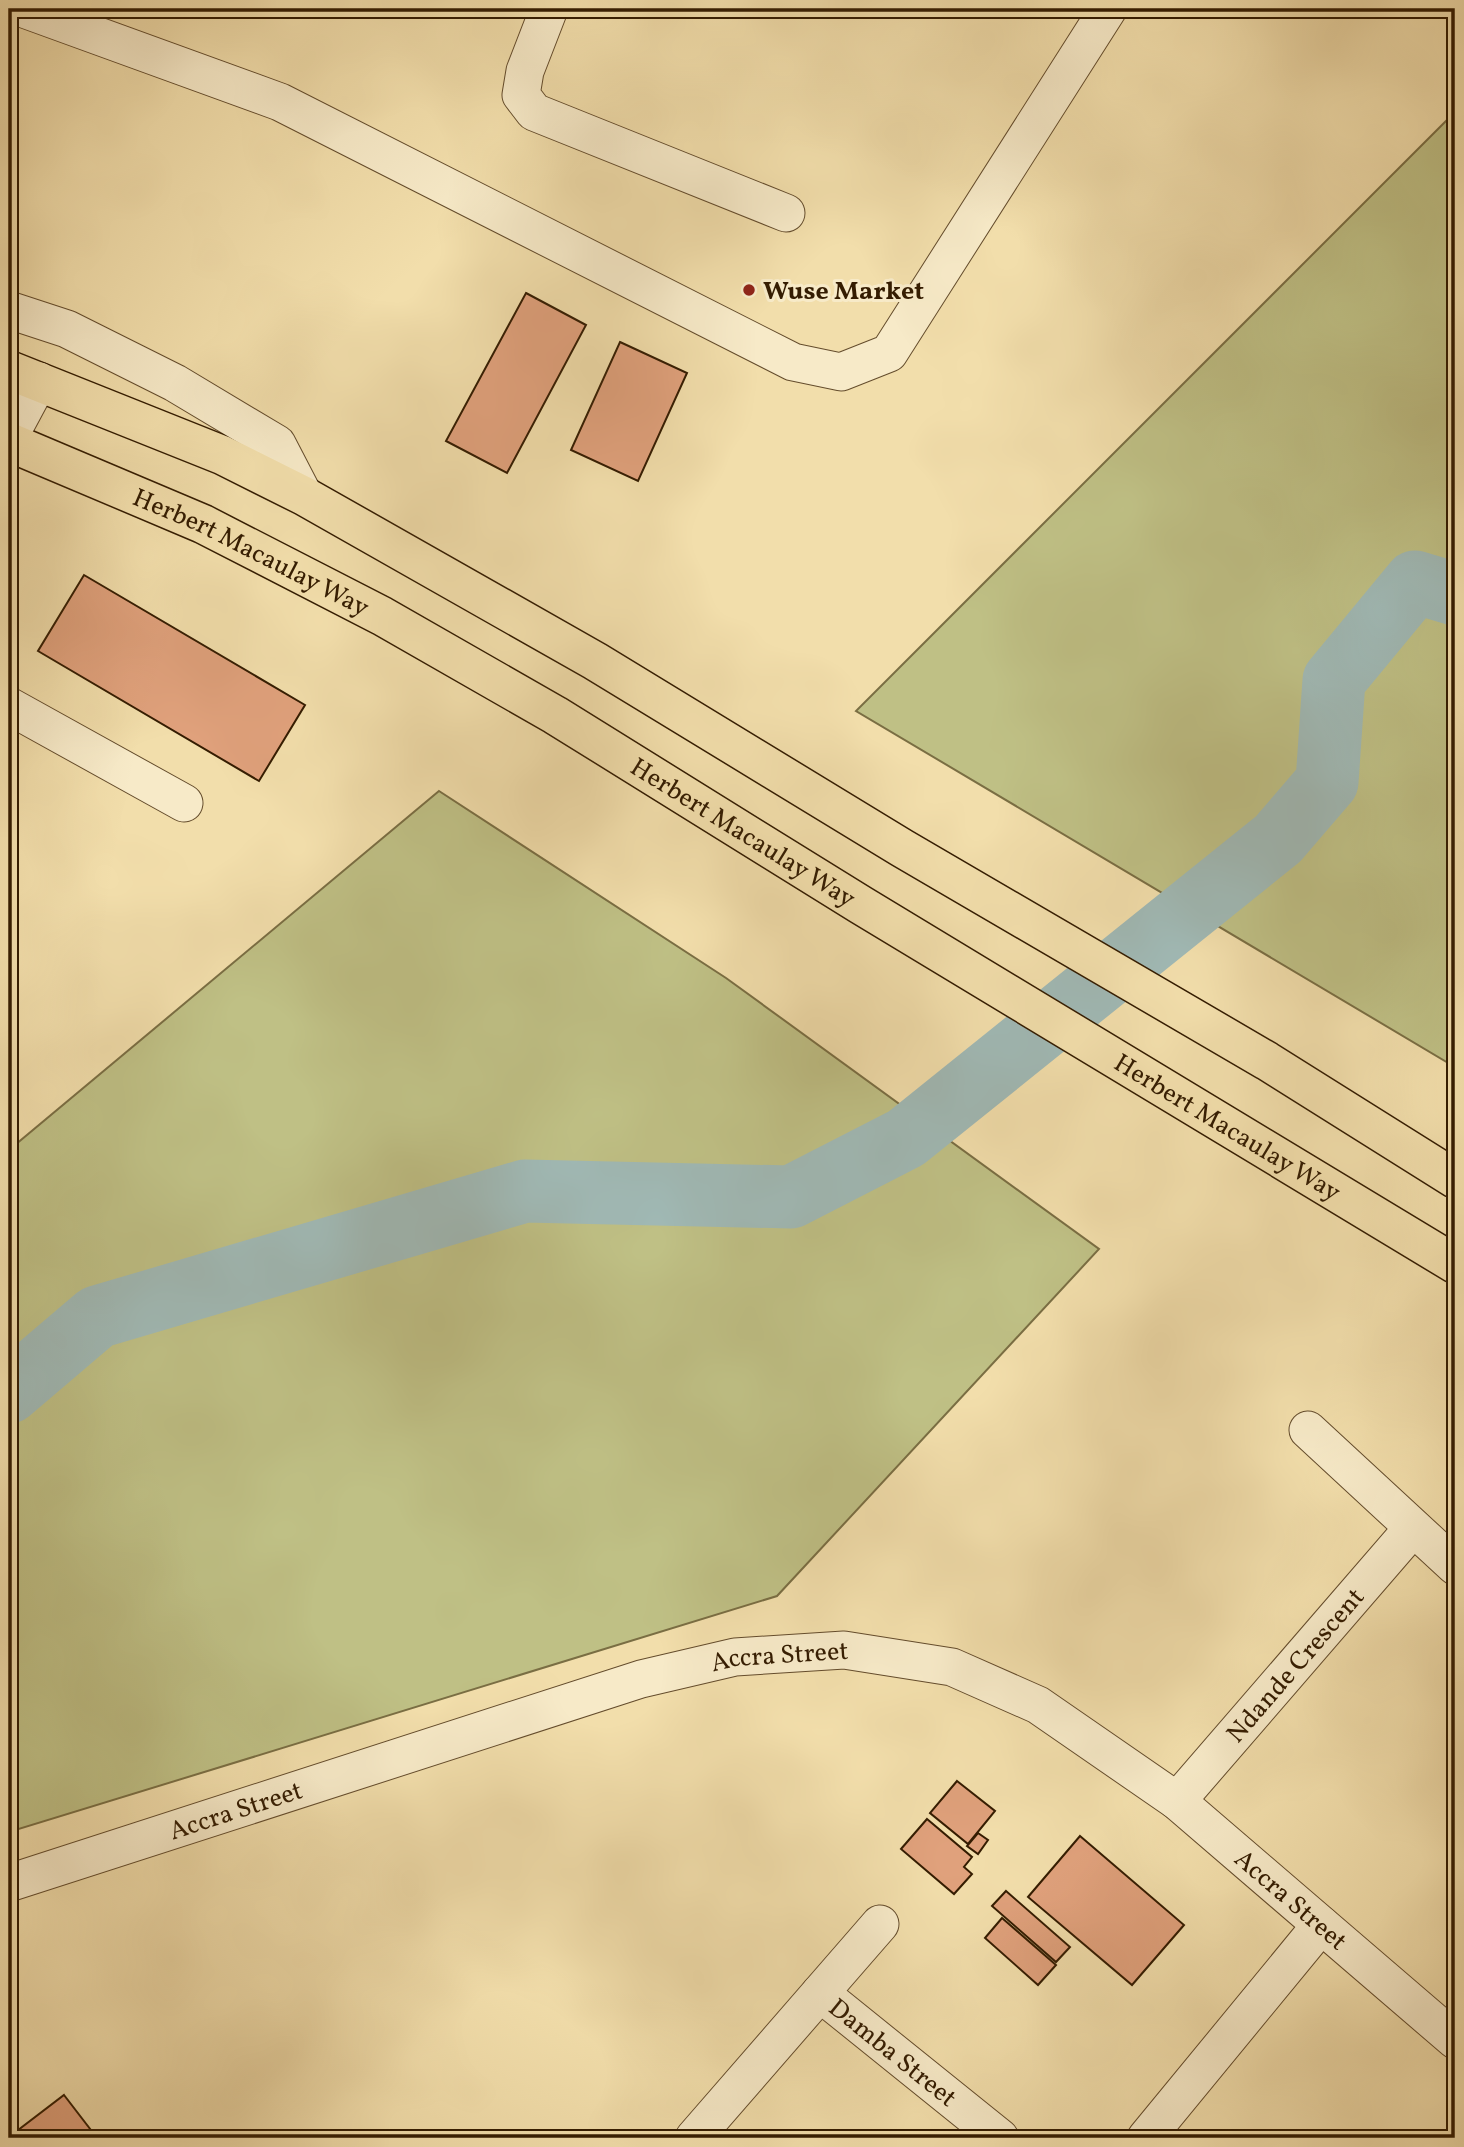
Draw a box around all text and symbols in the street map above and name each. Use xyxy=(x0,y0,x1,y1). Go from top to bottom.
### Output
place label: Wuse Market xyxy=(763,274,924,310)
marker: Wuse Market xyxy=(741,282,757,298)
street label: Herbert Macaulay Way xyxy=(127,480,375,626)
street label: Herbert Macaulay Way xyxy=(623,750,862,917)
street label: Herbert Macaulay Way xyxy=(1107,1046,1347,1211)
street label: Ndande Crescent xyxy=(1219,1581,1373,1752)
street label: Accra Street xyxy=(707,1634,850,1682)
street label: Accra Street xyxy=(165,1773,307,1850)
street label: Accra Street xyxy=(1226,1842,1354,1960)
street label: Damba Street xyxy=(820,1991,964,2116)

